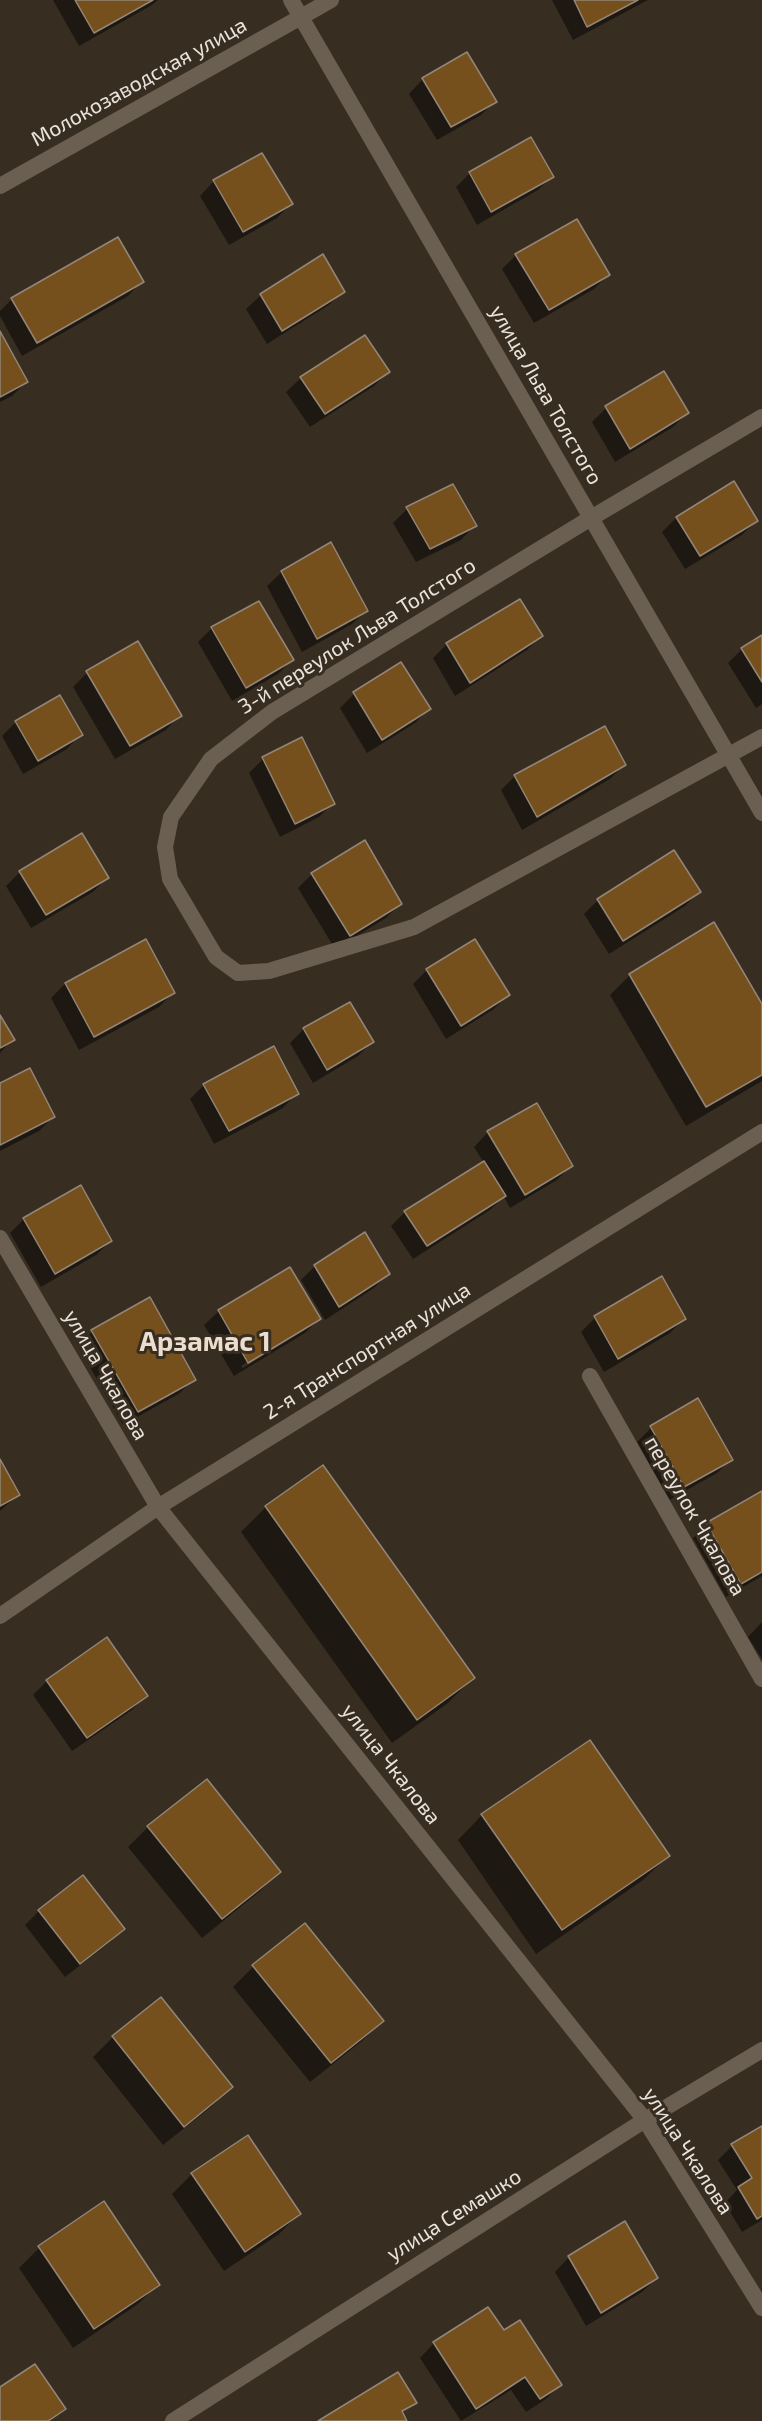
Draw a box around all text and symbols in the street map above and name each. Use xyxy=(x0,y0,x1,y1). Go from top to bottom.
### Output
street label: Молокозаводская улица xyxy=(27,12,251,152)
street label: улица Льва Толстого xyxy=(484,301,608,489)
street label: 3-й переулок Льва Толстого xyxy=(234,552,480,720)
street label: 2-я Транспортная улица xyxy=(259,1277,475,1425)
street label: улица Чкалова xyxy=(59,1305,153,1445)
district label: Арзамас 1 xyxy=(139,1326,271,1358)
street label: переулок Чкалова xyxy=(639,1432,751,1600)
street label: улица Чкалова xyxy=(336,1699,446,1829)
street label: улица Чкалова xyxy=(638,2083,738,2219)
street label: улица Семашко xyxy=(382,2164,526,2266)

